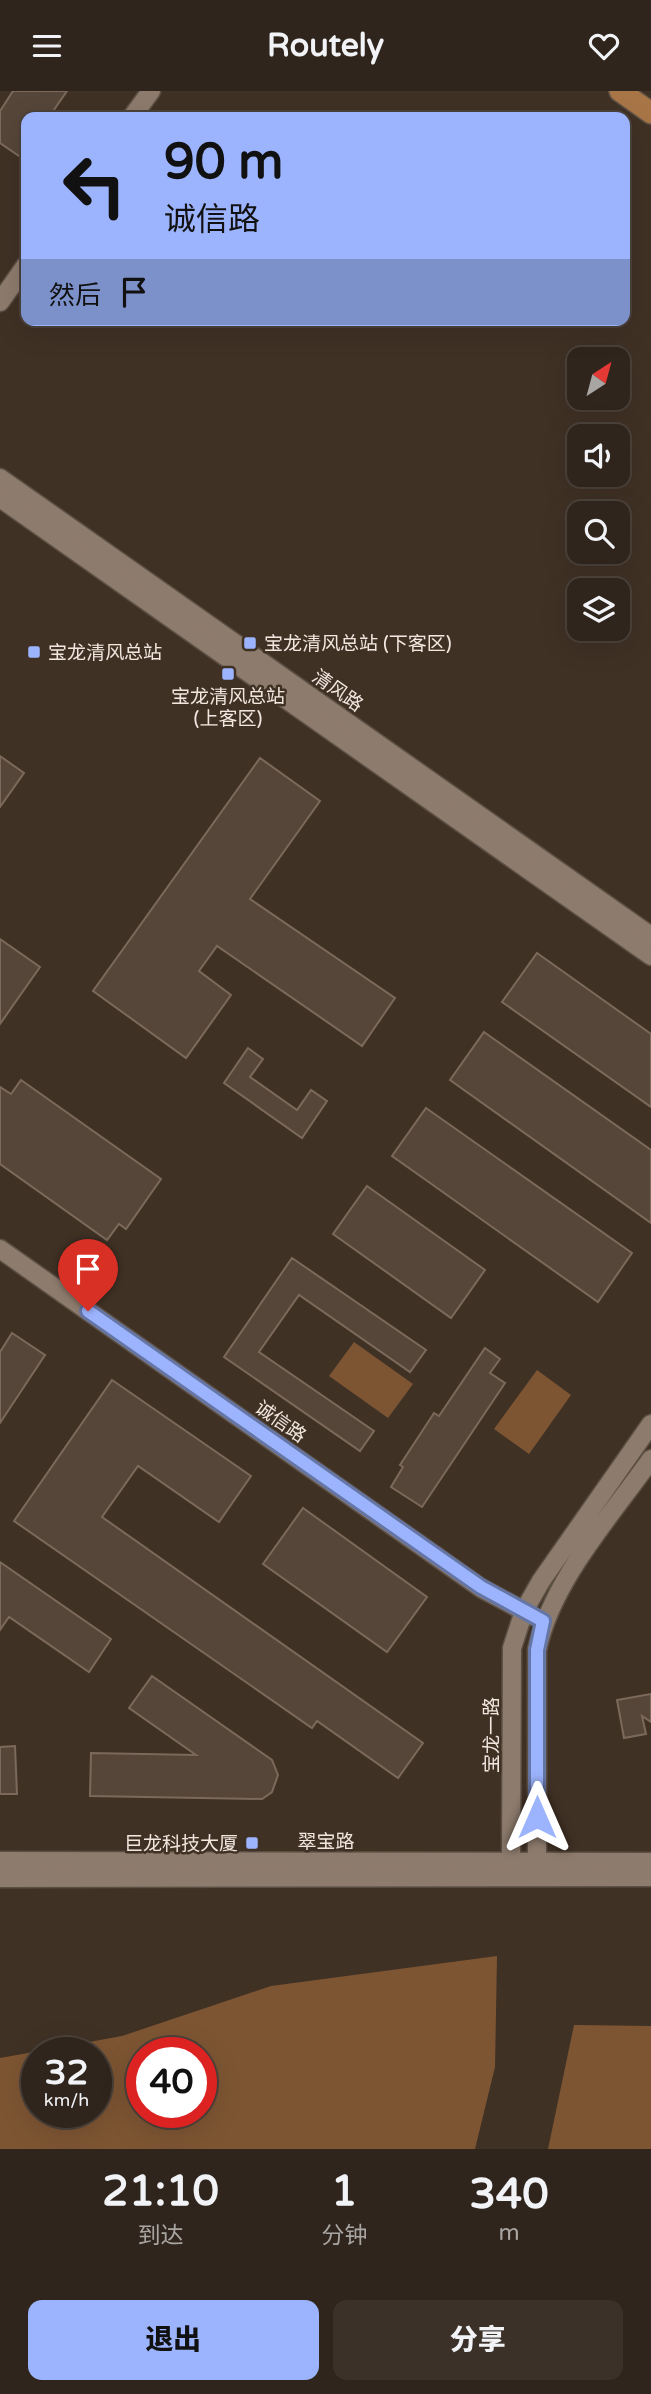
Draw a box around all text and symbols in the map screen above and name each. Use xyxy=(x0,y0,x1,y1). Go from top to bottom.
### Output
icon: menu xyxy=(28,27,66,65)
text: Routely xyxy=(267,27,384,65)
icon: heart xyxy=(585,27,623,65)
text: 90 m xyxy=(164,133,283,192)
icon: left xyxy=(49,140,140,231)
text: 诚信路 xyxy=(164,201,260,239)
icon: arrive xyxy=(115,273,153,311)
text: 然后 xyxy=(49,280,101,311)
north arrow xyxy=(567,347,630,409)
map controls xyxy=(567,347,630,641)
button: sound xyxy=(567,424,630,487)
button: search xyxy=(567,501,630,564)
button: layers xyxy=(567,578,630,641)
place label: 宝龙清风总站 (下客区) xyxy=(264,633,452,655)
marker: 宝龙清风总站 (下客区) xyxy=(242,635,258,651)
place label: 宝龙清风总站 xyxy=(48,642,162,664)
marker: 宝龙清风总站 xyxy=(26,644,42,660)
street label: 清风路 xyxy=(308,665,367,716)
marker: 宝龙清风总站 (上客区) xyxy=(220,666,236,682)
place label: 宝龙清风总站 (上客区) xyxy=(171,686,285,730)
pin xyxy=(58,1239,118,1311)
icon: arrive xyxy=(69,1250,107,1288)
street label: 诚信路 xyxy=(251,1396,310,1447)
street label: 宝龙一路 xyxy=(481,1697,503,1773)
position arrow xyxy=(500,1780,574,1854)
street label: 翠宝路 xyxy=(297,1831,355,1853)
place label: 巨龙科技大厦 xyxy=(124,1833,238,1855)
marker: 巨龙科技大厦 xyxy=(244,1835,260,1851)
speed limit sign: 40 xyxy=(126,2037,217,2128)
text: 32 xyxy=(45,2052,88,2094)
text: km/h xyxy=(44,2089,89,2111)
text: 21:10 xyxy=(102,2166,219,2217)
text: 1 xyxy=(331,2166,357,2217)
text: 340 xyxy=(469,2169,549,2220)
text: m xyxy=(498,2219,520,2247)
text: 到达 xyxy=(138,2222,184,2250)
text: 分钟 xyxy=(321,2222,367,2250)
button: 退出 xyxy=(28,2300,319,2380)
button: 分享 xyxy=(333,2300,623,2380)

